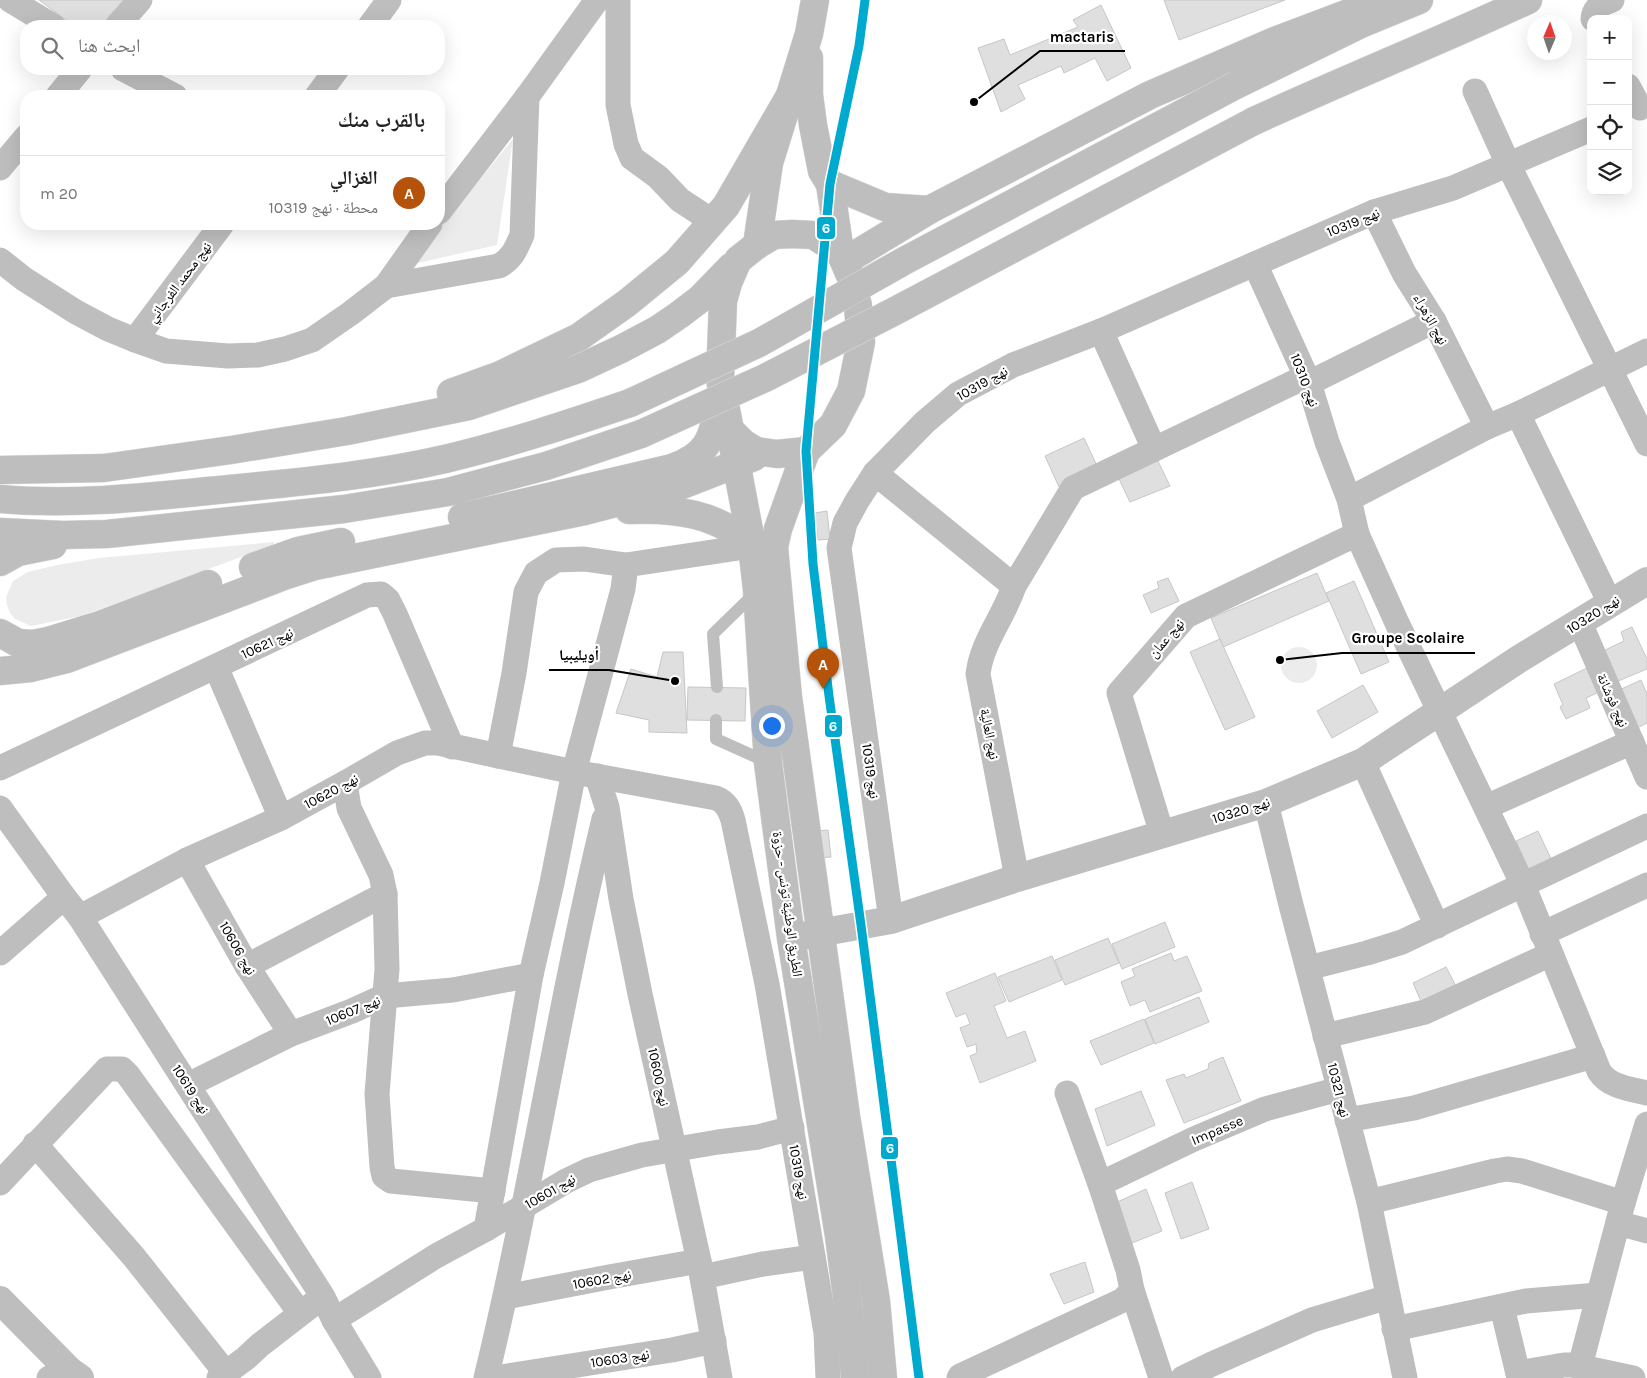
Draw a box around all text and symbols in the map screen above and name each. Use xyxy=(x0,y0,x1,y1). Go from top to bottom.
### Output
north arrow xyxy=(1527,15,1572,60)
map controls xyxy=(1587,15,1632,195)
button: + xyxy=(1587,15,1632,60)
search box xyxy=(20,20,445,75)
callout: mactaris xyxy=(1040,21,1125,51)
text: mactaris xyxy=(1050,28,1114,46)
icon: search xyxy=(38,34,66,62)
text: ابحث هنا xyxy=(78,35,140,57)
button: − xyxy=(1587,60,1632,105)
button: locate xyxy=(1587,105,1632,150)
text: بالقرب منك xyxy=(338,108,425,132)
button: layers xyxy=(1587,150,1632,195)
text: الغزالي xyxy=(330,167,378,189)
text: 20 m xyxy=(40,184,78,203)
text: A xyxy=(404,184,414,203)
text: محطة · نهج 10319 xyxy=(269,198,378,217)
street label: نهج 10319 xyxy=(1324,204,1383,242)
line badge: 6 xyxy=(816,216,836,240)
text: 6 xyxy=(822,220,830,237)
street label: نهج محمد الفرجاني xyxy=(144,239,217,328)
street label: نهج الزهراء xyxy=(1409,291,1452,348)
street label: نهج 10310 xyxy=(1286,351,1323,410)
street label: نهج 10319 xyxy=(954,362,1011,405)
street label: نهج 10320 xyxy=(1564,591,1624,638)
street label: نهج عمان xyxy=(1145,615,1189,662)
callout: Groupe Scolaire xyxy=(1342,623,1475,653)
street label: نهج 10621 xyxy=(238,624,297,664)
text: Groupe Scolaire xyxy=(1352,629,1465,647)
callout: أويليبيا xyxy=(549,640,609,670)
text: أويليبيا xyxy=(559,646,599,664)
pin: A xyxy=(807,648,839,689)
street label: نهج فوشانة xyxy=(1592,671,1632,730)
street label: نهج العالية xyxy=(975,707,1003,761)
your location xyxy=(759,713,785,739)
line badge: 6 xyxy=(824,714,843,738)
text: 6 xyxy=(829,718,837,735)
street label: نهج 10319 xyxy=(857,742,883,800)
street label: نهج 10620 xyxy=(301,770,362,814)
street label: نهج 10320 xyxy=(1210,794,1272,828)
street label: الطريق الوطنية تونس - حزوة xyxy=(768,830,806,978)
street label: نهج 10606 xyxy=(215,918,260,979)
street label: نهج 10607 xyxy=(323,992,384,1030)
street label: نهج 10600 xyxy=(643,1046,673,1108)
street label: نهج 10619 xyxy=(167,1061,213,1118)
street label: نهج 10321 xyxy=(1323,1061,1354,1120)
street label: Impasse xyxy=(1189,1112,1246,1149)
line badge: 6 xyxy=(880,1136,899,1160)
text: 6 xyxy=(886,1140,894,1157)
street label: نهج 10319 xyxy=(784,1143,812,1201)
street label: نهج 10601 xyxy=(522,1170,579,1214)
street label: نهج 10602 xyxy=(571,1266,633,1294)
street label: نهج 10603 xyxy=(589,1345,651,1373)

